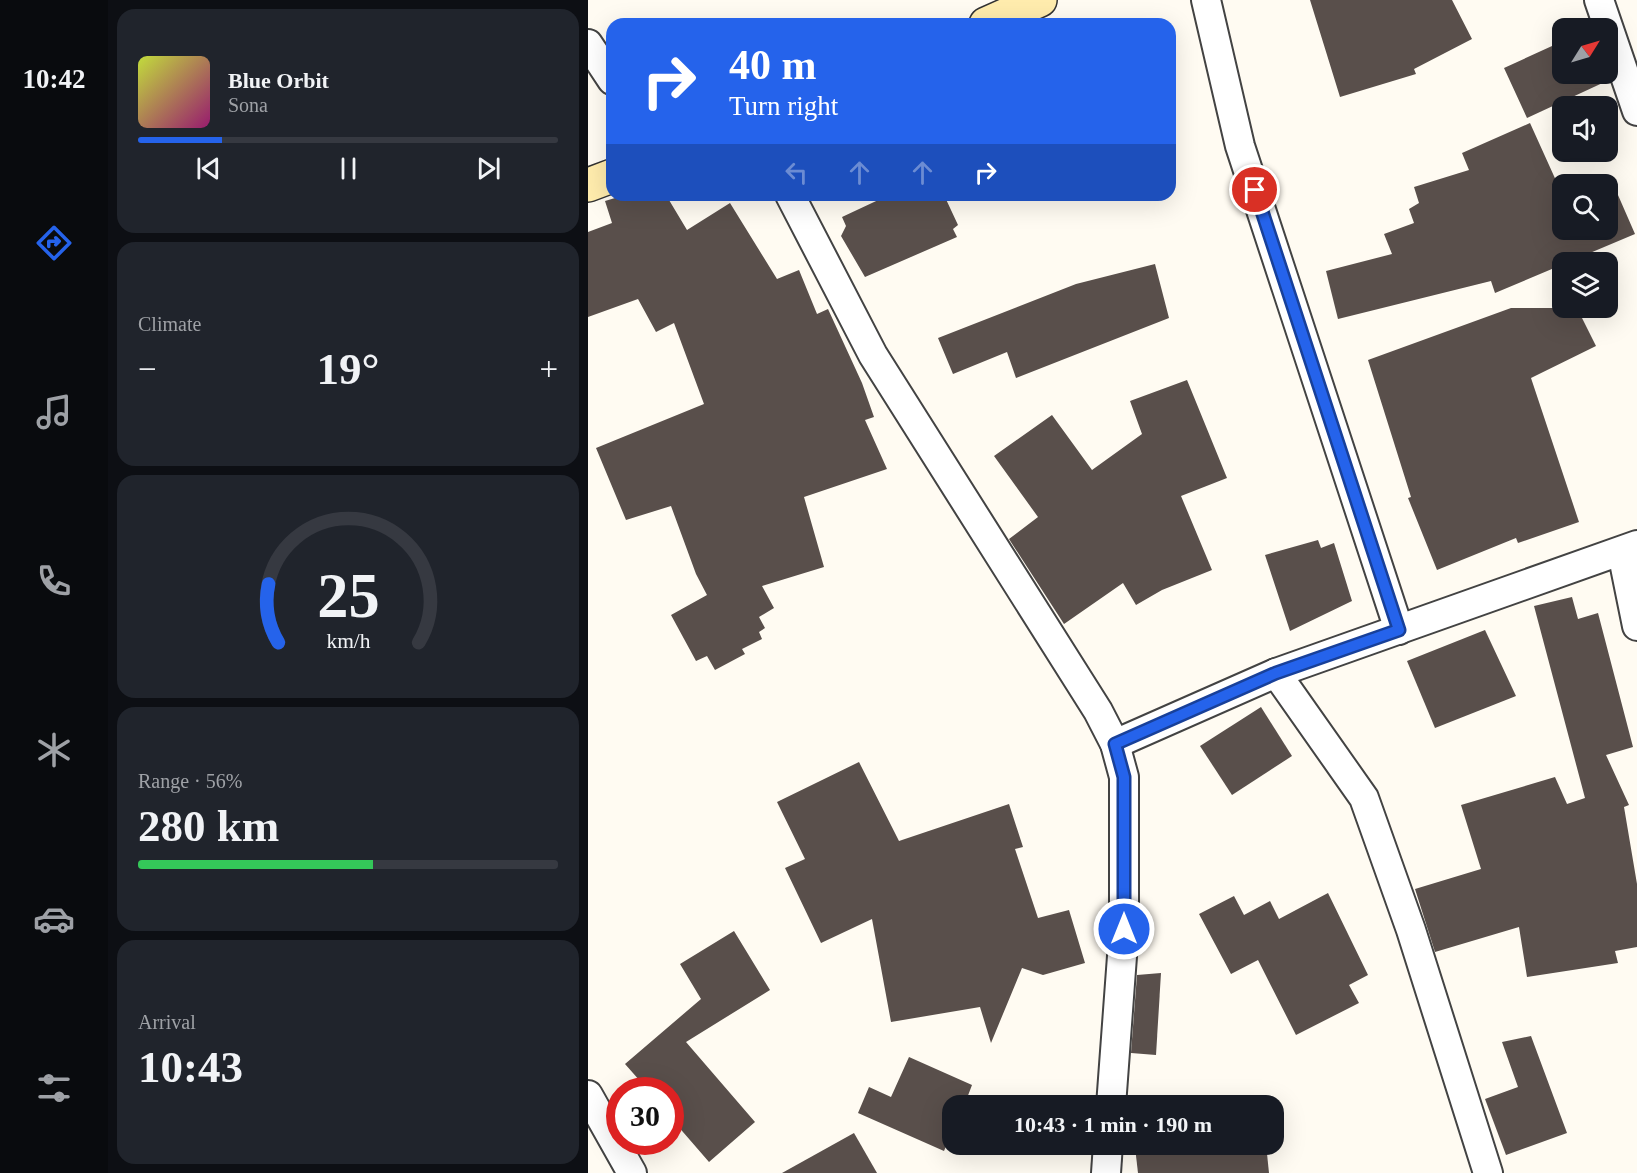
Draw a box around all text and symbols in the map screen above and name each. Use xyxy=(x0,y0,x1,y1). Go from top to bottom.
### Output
north arrow xyxy=(1552,18,1618,84)
map controls xyxy=(1552,18,1618,318)
icon: right xyxy=(630,42,708,120)
text: 40 m xyxy=(729,42,817,88)
text: 10:42 xyxy=(23,64,86,94)
text: Blue Orbit xyxy=(228,68,329,93)
text: Turn right xyxy=(729,91,838,121)
text: Sona xyxy=(228,94,268,116)
button: sound xyxy=(1552,96,1618,162)
icon: previous xyxy=(192,152,225,185)
icon: pause xyxy=(332,152,365,185)
icon: next xyxy=(472,152,505,185)
icon: left xyxy=(780,156,813,189)
icon: ahead xyxy=(843,156,876,189)
icon: ahead xyxy=(906,156,939,189)
icon: right xyxy=(969,156,1002,189)
pin xyxy=(1229,164,1280,215)
icon: arrive xyxy=(1238,173,1271,206)
button: search xyxy=(1552,174,1618,240)
icon: directions xyxy=(33,222,75,264)
button: layers xyxy=(1552,252,1618,318)
text: Climate xyxy=(138,313,201,335)
text: 19° xyxy=(317,344,380,394)
text: − xyxy=(138,351,157,387)
text: + xyxy=(539,351,558,387)
icon: music xyxy=(33,391,75,433)
icon: phone xyxy=(33,560,75,602)
text: 25 xyxy=(317,562,379,631)
text: km/h xyxy=(326,630,370,654)
icon: climate xyxy=(33,729,75,771)
text: Range · 56% xyxy=(138,770,242,792)
text: 280 km xyxy=(138,801,279,851)
position arrow xyxy=(1092,897,1156,961)
icon: car xyxy=(33,898,75,940)
text: Arrival xyxy=(138,1011,196,1033)
text: 10:43 xyxy=(138,1042,243,1092)
icon: filters xyxy=(33,1067,75,1109)
speed limit sign: 30 xyxy=(606,1077,684,1155)
text: 10:43 · 1 min · 190 m xyxy=(1014,1112,1212,1137)

